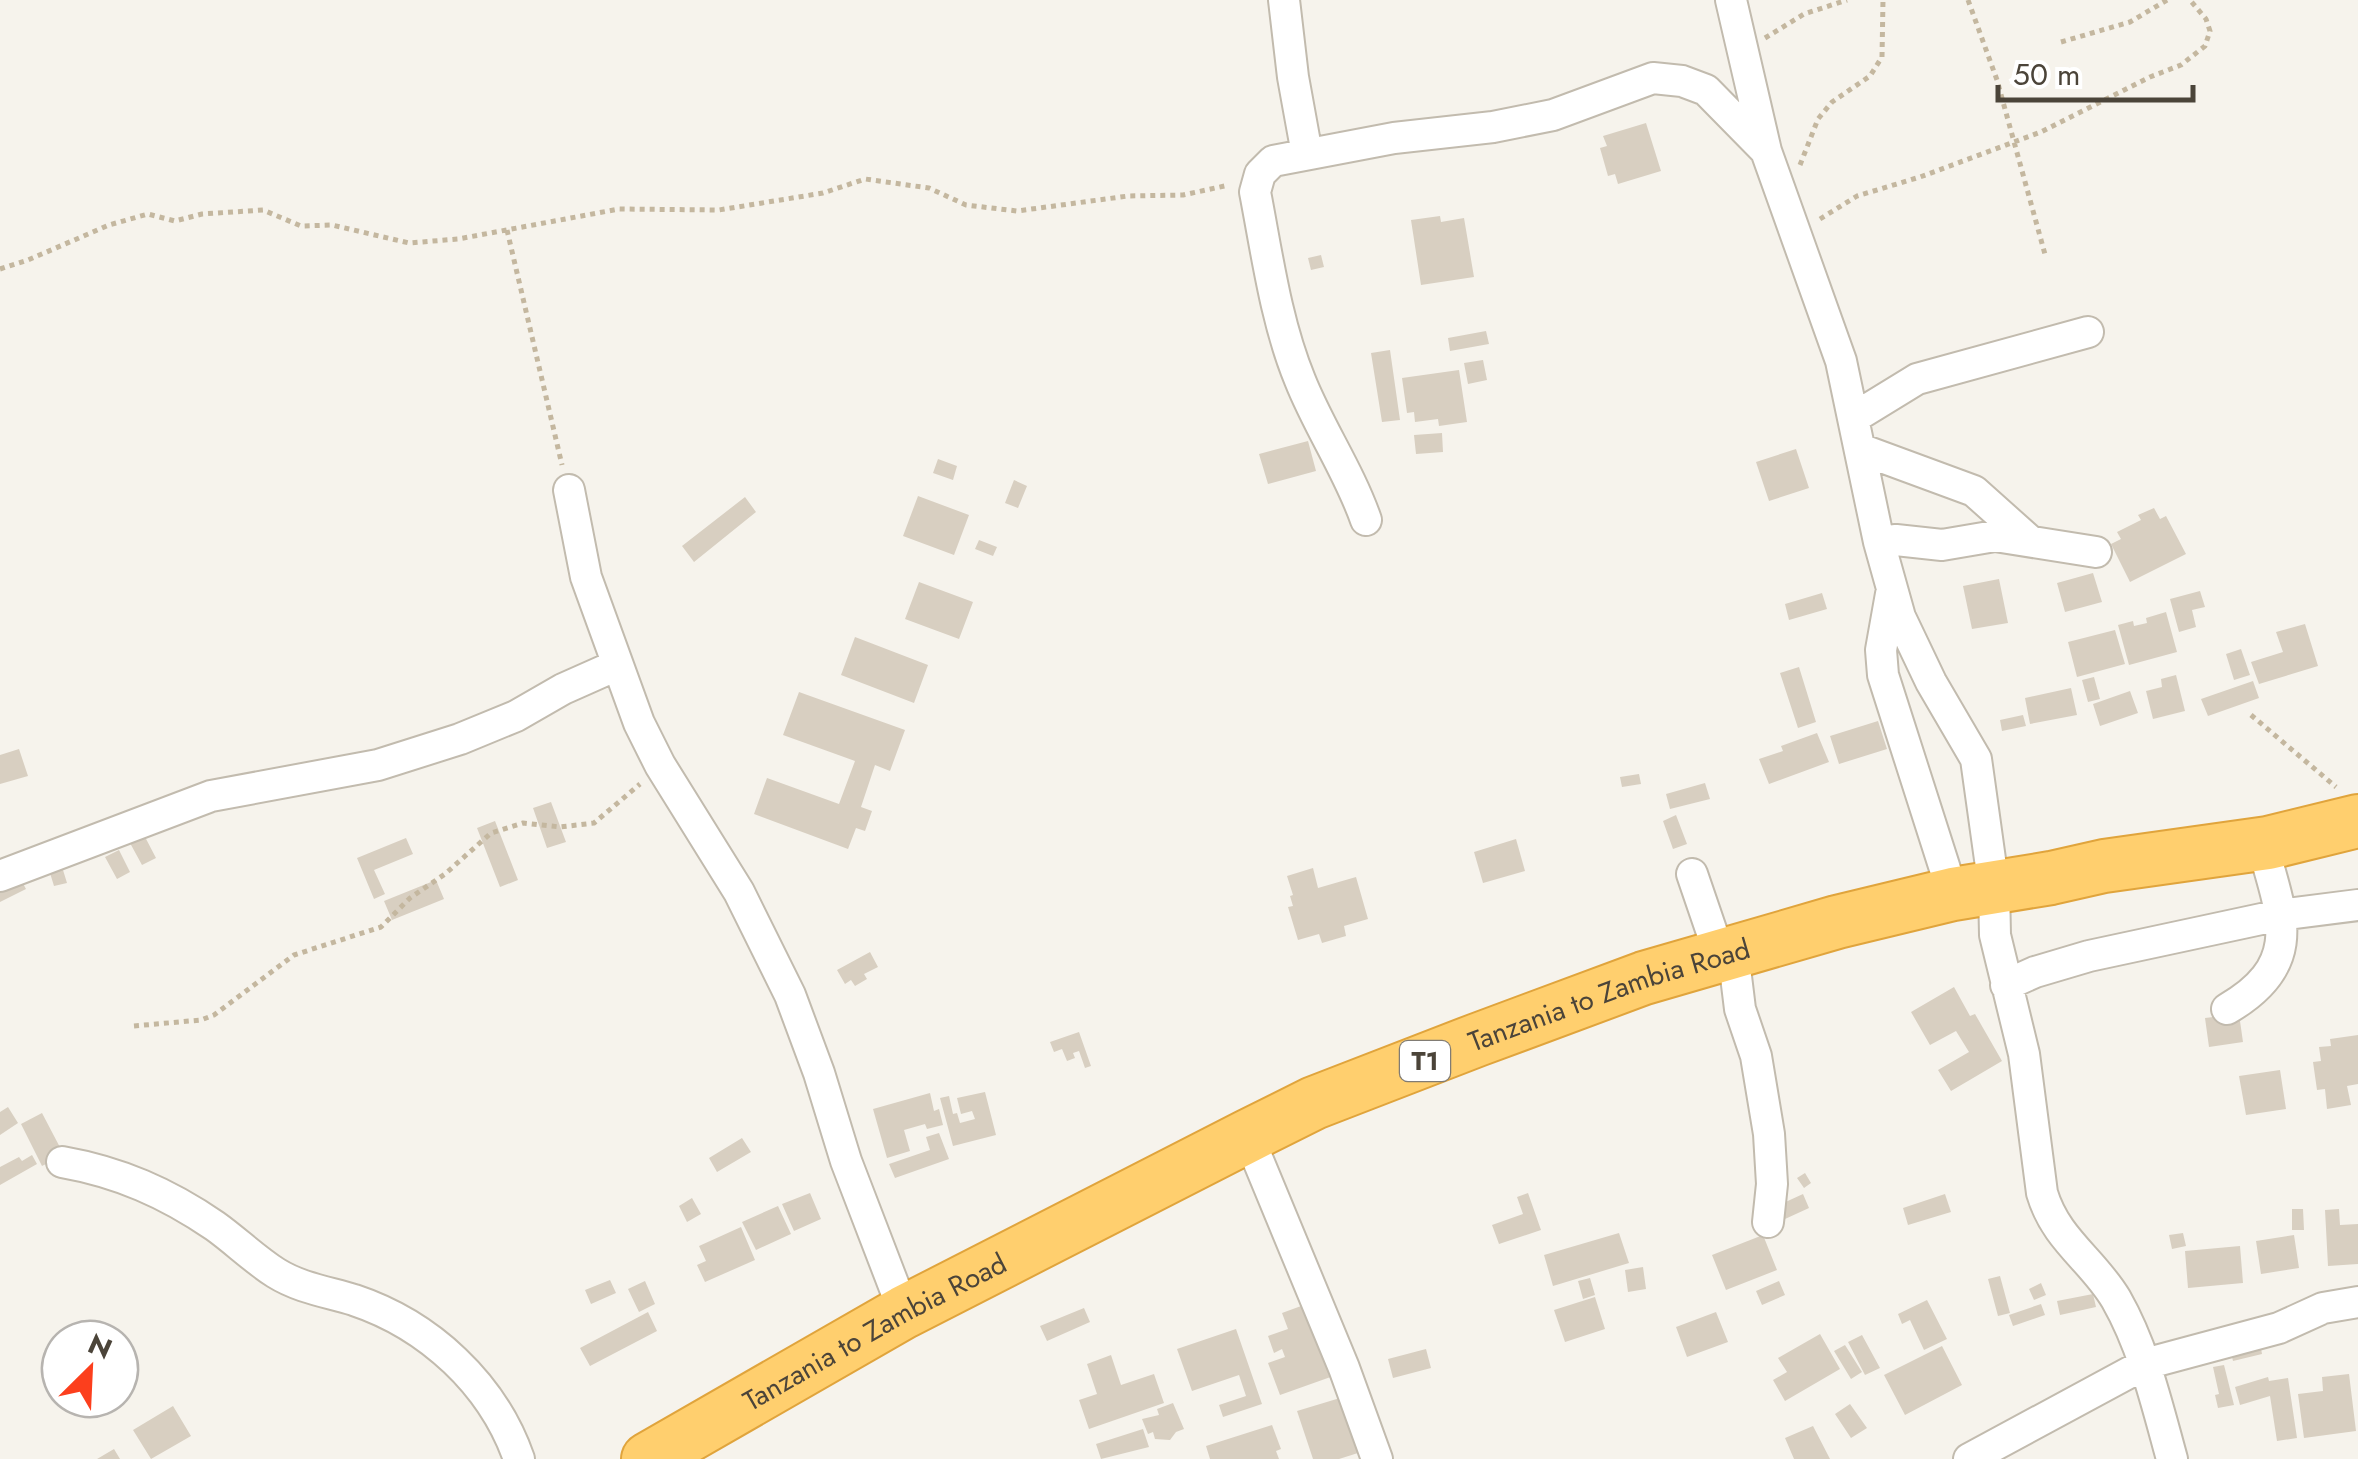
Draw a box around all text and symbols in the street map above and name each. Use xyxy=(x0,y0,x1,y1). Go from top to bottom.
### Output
scale bar xyxy=(1998,40,2193,102)
text: 50 m xyxy=(2013,53,2080,96)
street label: Tanzania to Zambia Road xyxy=(1462,928,1755,1062)
road number: T1 xyxy=(1400,1041,1450,1081)
street label: Tanzania to Zambia Road xyxy=(735,1243,1013,1421)
north arrow xyxy=(40,1319,140,1419)
text: N xyxy=(81,1323,118,1370)

